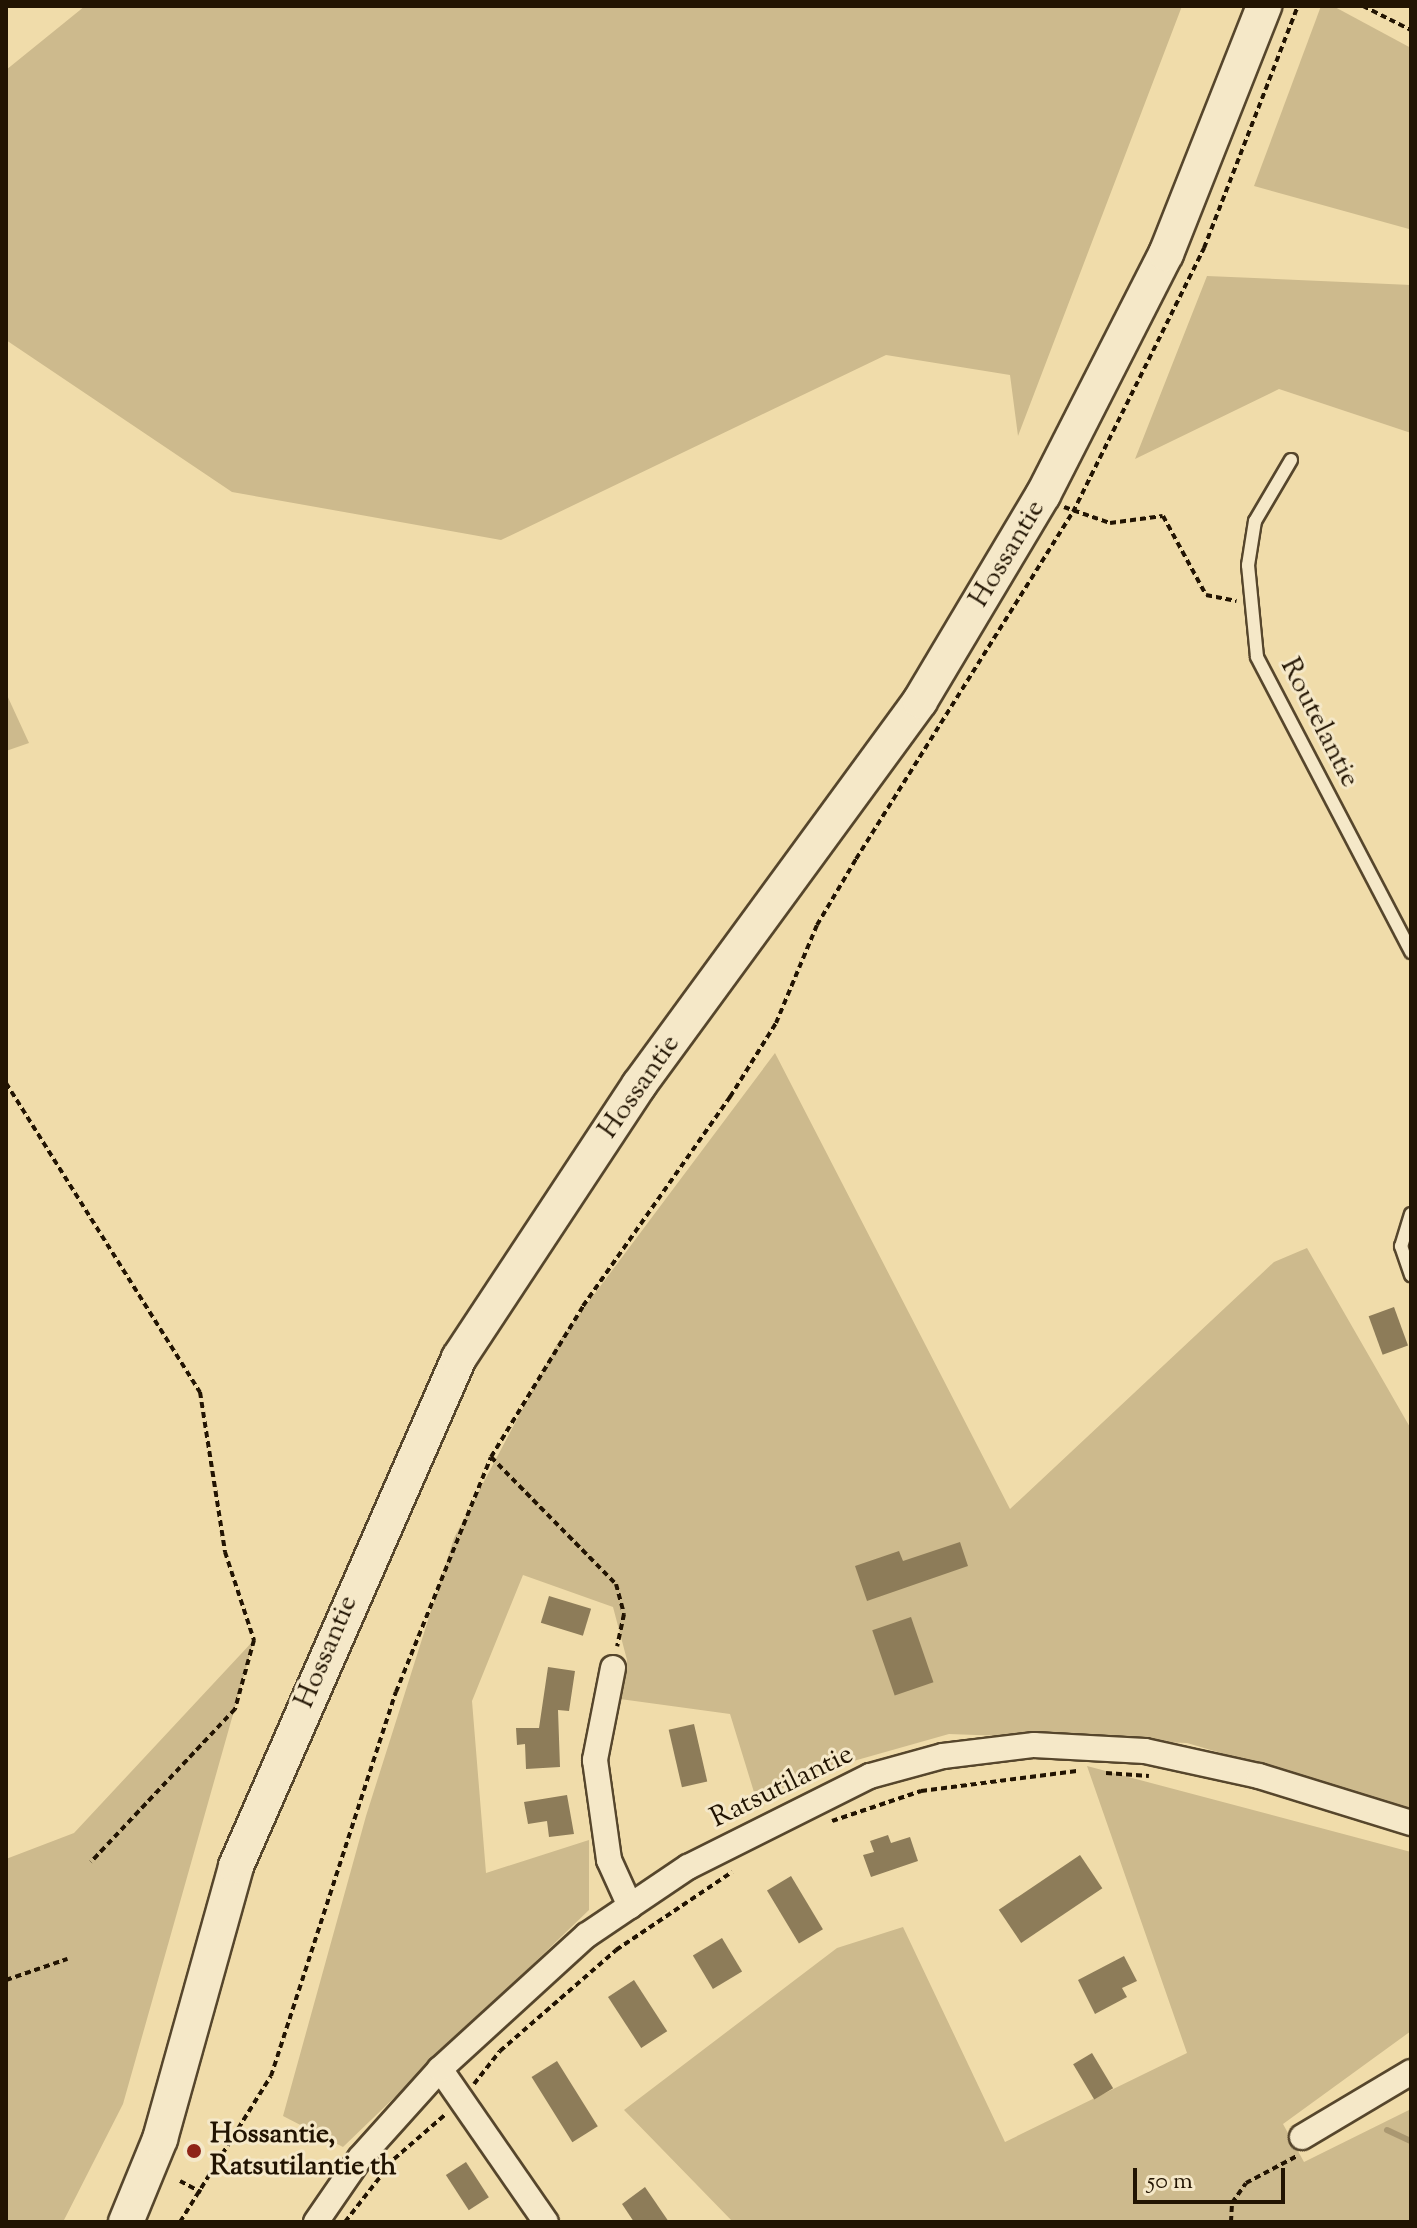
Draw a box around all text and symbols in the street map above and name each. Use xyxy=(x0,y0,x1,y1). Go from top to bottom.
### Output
street label: Hossantie xyxy=(963,494,1053,614)
street label: Routelantie xyxy=(1272,653,1366,793)
street label: Hossantie xyxy=(592,1029,688,1145)
street label: Hossantie xyxy=(288,1591,366,1713)
street label: Ratsutilantie xyxy=(705,1738,859,1836)
place label: Hossantie, Ratsutilantie th xyxy=(210,2118,396,2184)
marker: Hossantie, Ratsutilantie th xyxy=(185,2142,203,2160)
scale bar xyxy=(1137,2152,1289,2202)
text: 50 m xyxy=(1147,2165,1193,2199)

